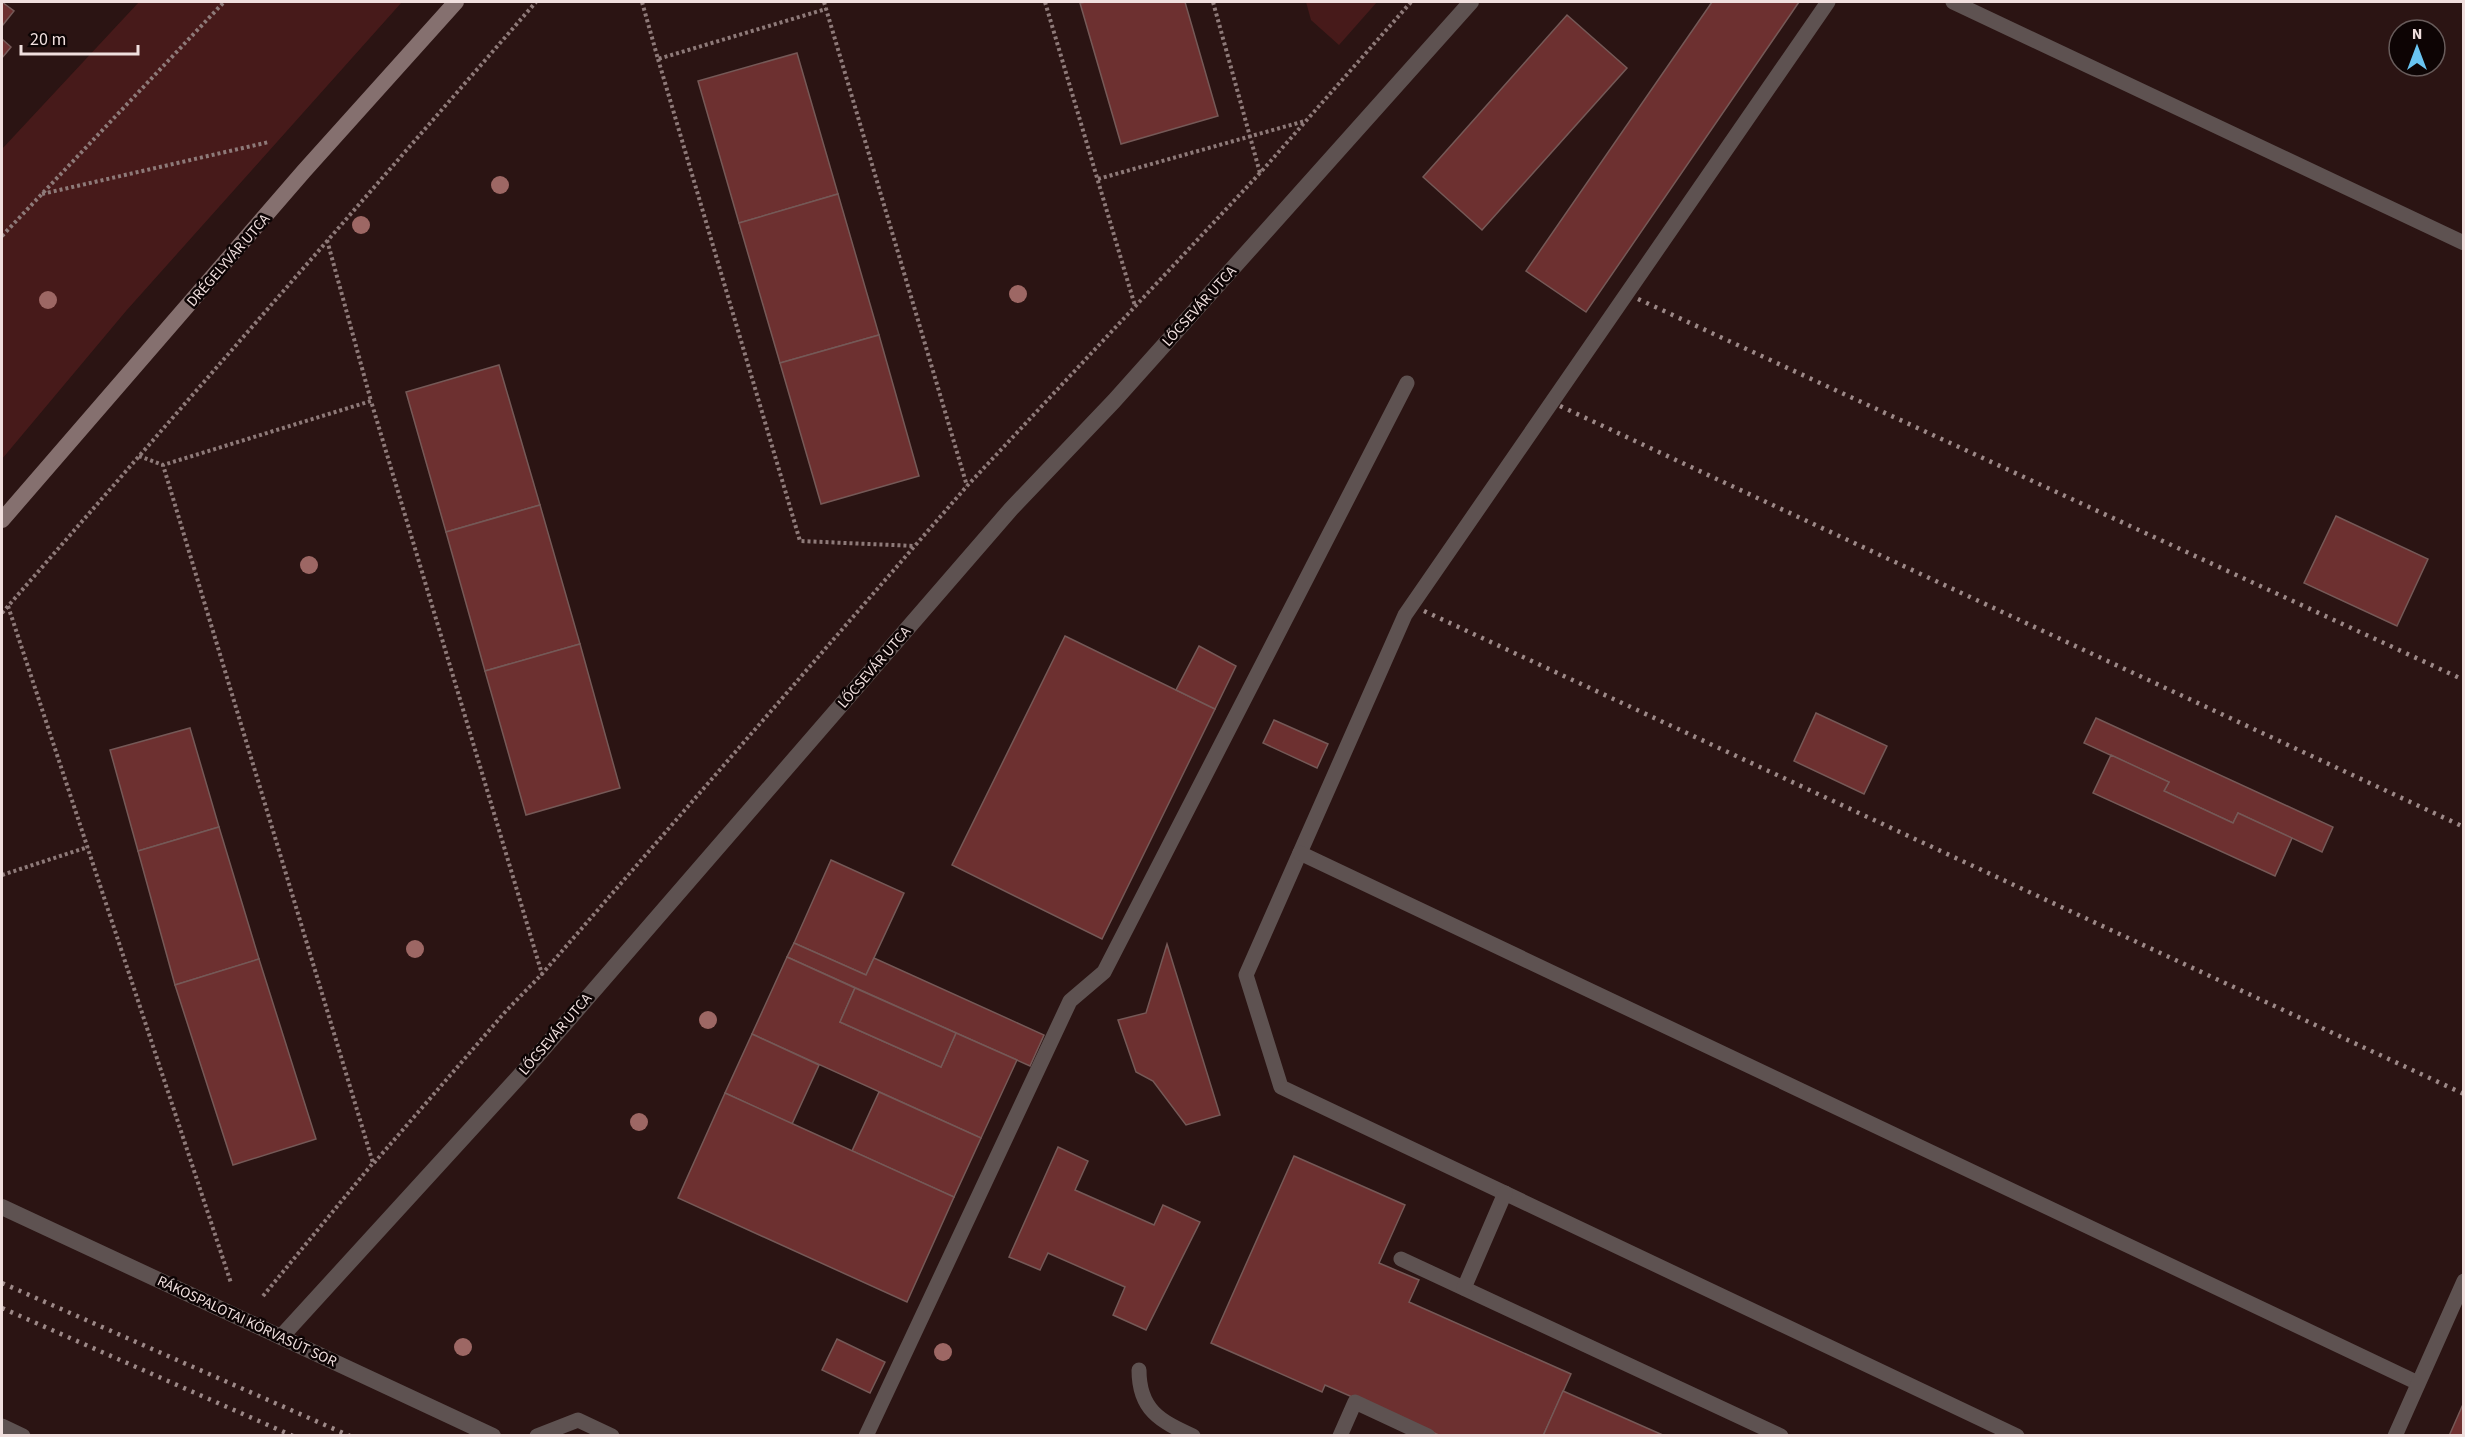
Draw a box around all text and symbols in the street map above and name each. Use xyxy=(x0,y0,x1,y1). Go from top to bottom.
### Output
scale bar xyxy=(21,18,138,56)
north arrow xyxy=(2387,18,2447,78)
text: N xyxy=(2412,23,2422,45)
text: 20 m xyxy=(30,27,66,52)
street label: DRÉGELYVÁR UTCA xyxy=(182,208,275,312)
street label: LŐCSEVÁR UTCA xyxy=(1157,261,1242,351)
street label: LŐCSEVÁR UTCA xyxy=(833,621,916,713)
street label: LŐCSEVÁR UTCA xyxy=(514,988,597,1080)
street label: RÁKOSPALOTAI KÖRVASÚT SOR xyxy=(154,1271,340,1373)

